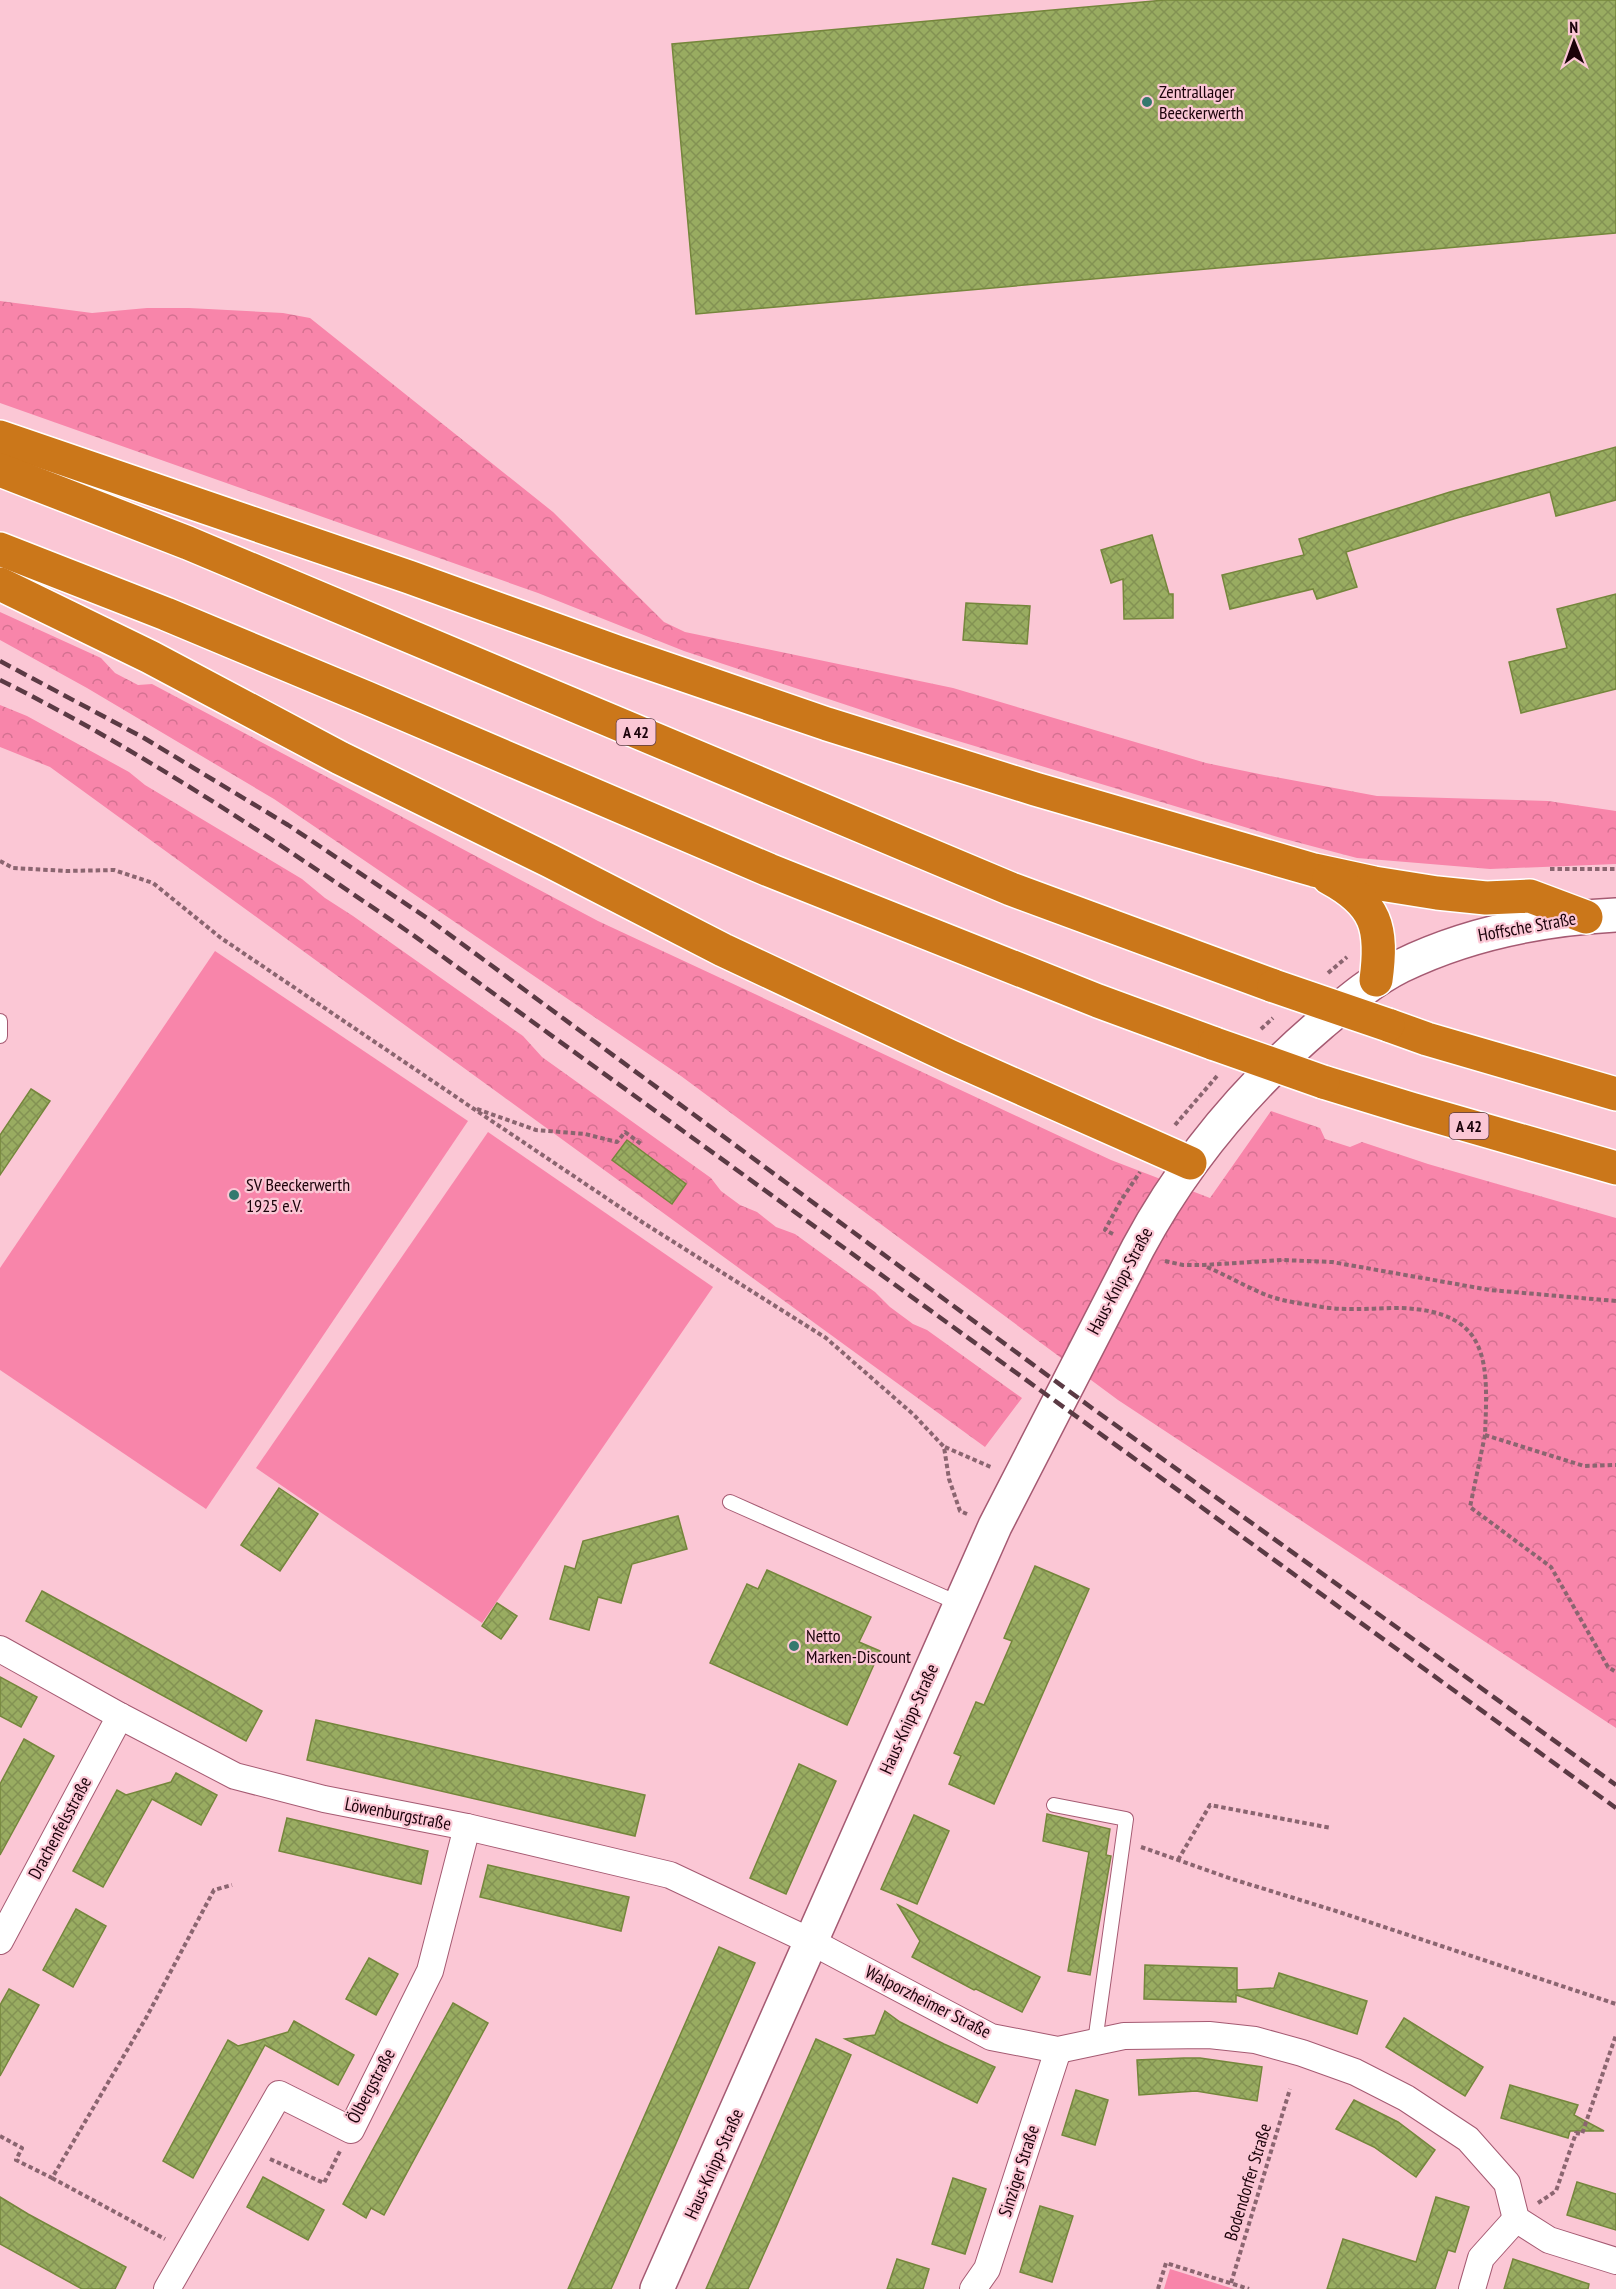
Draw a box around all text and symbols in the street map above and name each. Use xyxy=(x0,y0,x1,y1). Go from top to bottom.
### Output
north arrow xyxy=(1544,12,1604,72)
text: N xyxy=(1569,17,1578,37)
place label: Zentrallager Beeckerwerth xyxy=(1159,80,1244,124)
marker: Zentrallager Beeckerwerth xyxy=(1140,95,1154,109)
road number: A 42 xyxy=(616,719,656,745)
street label: Hoffsche Straße xyxy=(1476,907,1578,946)
road number: A 42 xyxy=(1450,1113,1488,1139)
place label: SV Beeckerwerth 1925 e.V. xyxy=(246,1173,350,1217)
marker: SV Beeckerwerth 1925 e.V. xyxy=(227,1188,241,1202)
street label: Haus-Knipp-Straße xyxy=(1082,1223,1157,1338)
place label: Netto Marken-Discount xyxy=(806,1624,911,1668)
marker: Netto Marken-Discount xyxy=(787,1639,801,1653)
street label: Haus-Knipp-Straße xyxy=(874,1660,943,1777)
street label: Drachenfelsstraße xyxy=(23,1773,96,1883)
street label: Löwenburgstraße xyxy=(343,1792,453,1835)
street label: Walporzheimer Straße xyxy=(861,1960,995,2043)
street label: Ölbergstraße xyxy=(341,2044,400,2127)
street label: Haus-Knipp-Straße xyxy=(679,2105,748,2222)
street label: Bodendorfer Straße xyxy=(1219,2120,1276,2243)
street label: Sinziger Straße xyxy=(993,2122,1044,2220)

